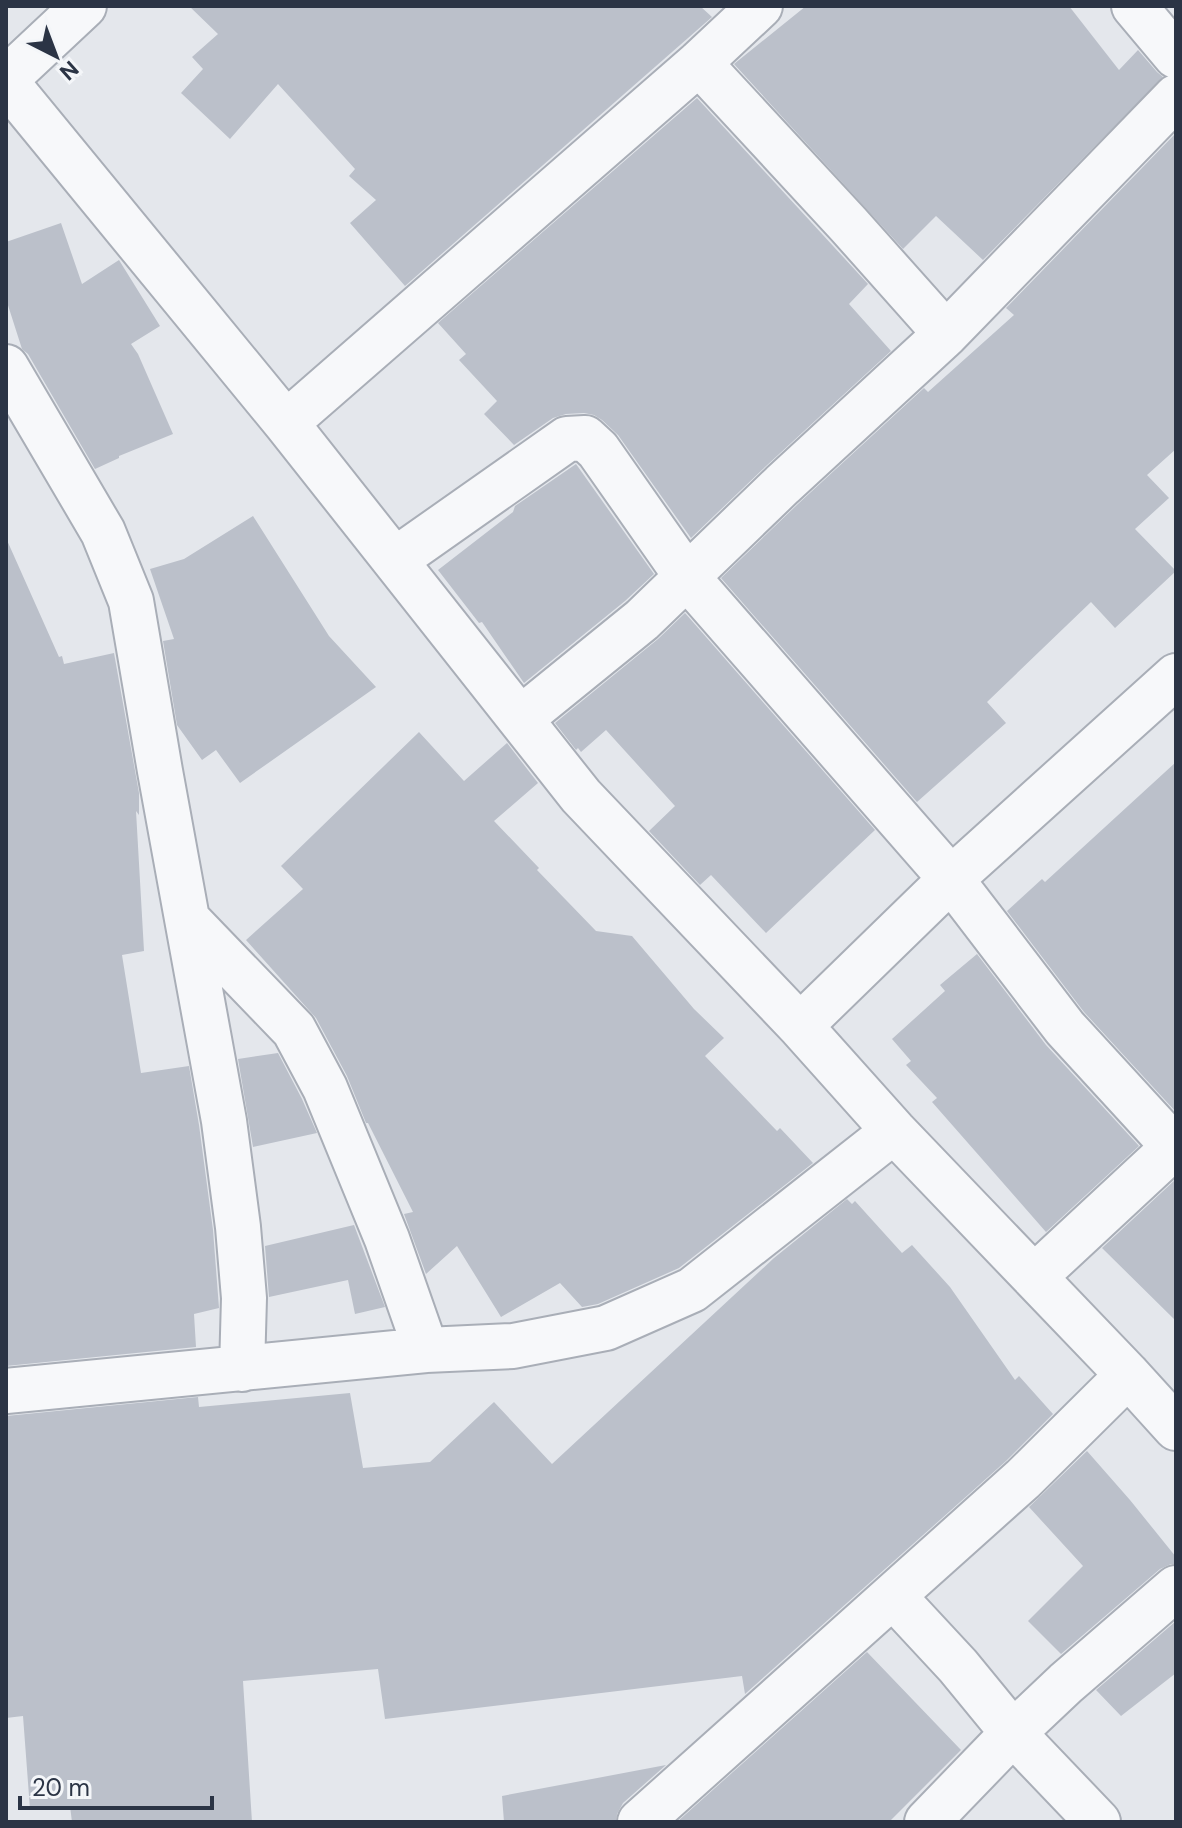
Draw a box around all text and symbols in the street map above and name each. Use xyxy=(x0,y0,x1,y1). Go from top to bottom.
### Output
north arrow xyxy=(16,16,96,96)
text: N xyxy=(53,54,85,87)
scale bar xyxy=(20,1760,212,1810)
text: 20 m xyxy=(32,1772,90,1803)

